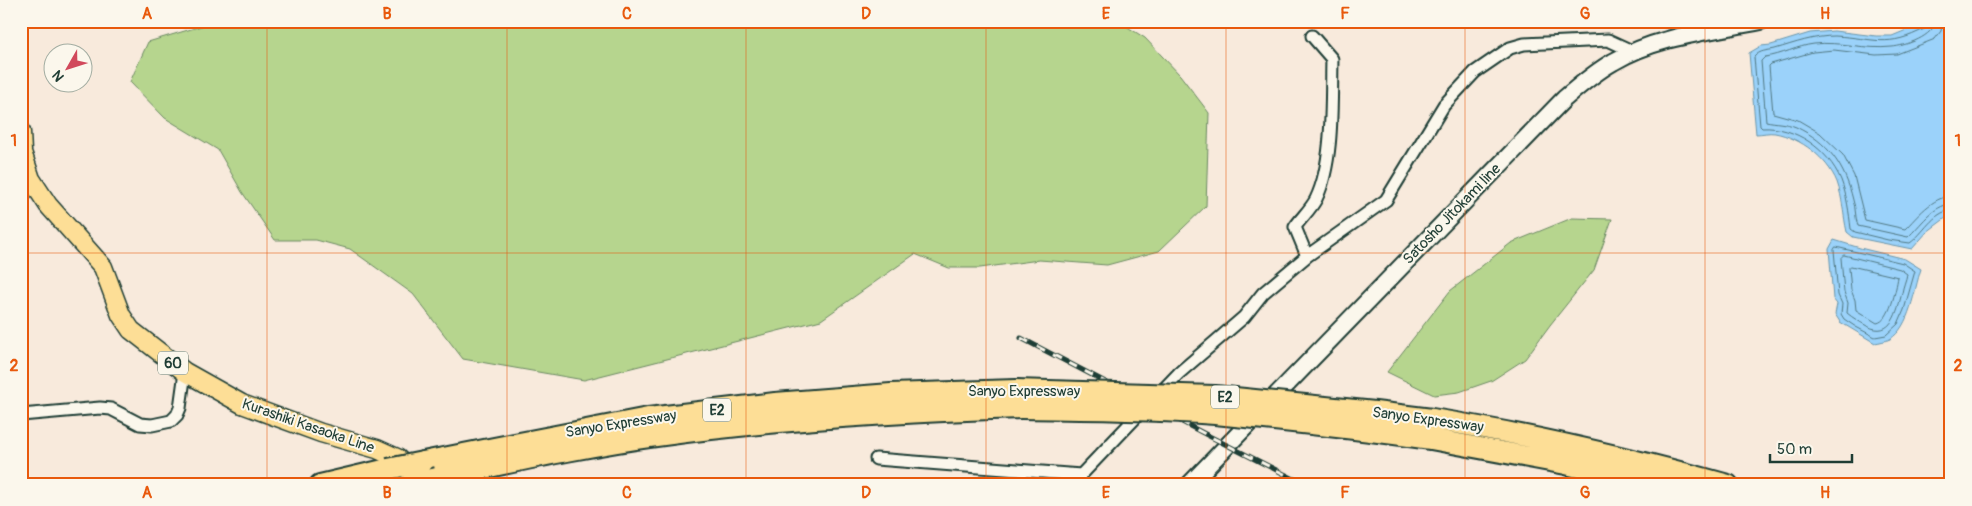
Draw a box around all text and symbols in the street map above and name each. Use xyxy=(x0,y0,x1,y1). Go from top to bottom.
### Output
text: A xyxy=(142,4,153,24)
text: B xyxy=(382,4,392,24)
text: C xyxy=(622,4,632,24)
text: D xyxy=(861,4,871,24)
text: E xyxy=(1102,4,1111,24)
text: F xyxy=(1340,4,1350,24)
text: G xyxy=(1580,4,1591,24)
text: H xyxy=(1820,4,1830,24)
north arrow xyxy=(42,42,92,92)
text: N xyxy=(49,67,68,85)
text: 1 xyxy=(11,131,17,151)
text: 1 xyxy=(1955,131,1961,151)
street label: Satosho Jitokami line xyxy=(1399,159,1505,268)
road number: 60 xyxy=(158,352,188,374)
text: 2 xyxy=(10,356,19,376)
text: 2 xyxy=(1954,356,1963,376)
street label: Sanyo Expressway xyxy=(968,382,1081,401)
road number: E2 xyxy=(1211,386,1239,408)
street label: Kurashiki Kasaoka Line xyxy=(239,394,377,458)
road number: E2 xyxy=(703,398,731,422)
street label: Sanyo Expressway xyxy=(1371,403,1485,437)
street label: Sanyo Expressway xyxy=(564,406,678,442)
scale bar xyxy=(1770,431,1852,463)
text: 50 m xyxy=(1777,440,1812,459)
text: A xyxy=(142,483,153,503)
text: B xyxy=(382,483,392,503)
text: C xyxy=(622,483,632,503)
text: D xyxy=(861,483,871,503)
text: E xyxy=(1102,483,1111,503)
text: F xyxy=(1340,483,1350,503)
text: G xyxy=(1580,483,1591,503)
text: H xyxy=(1820,483,1830,503)

